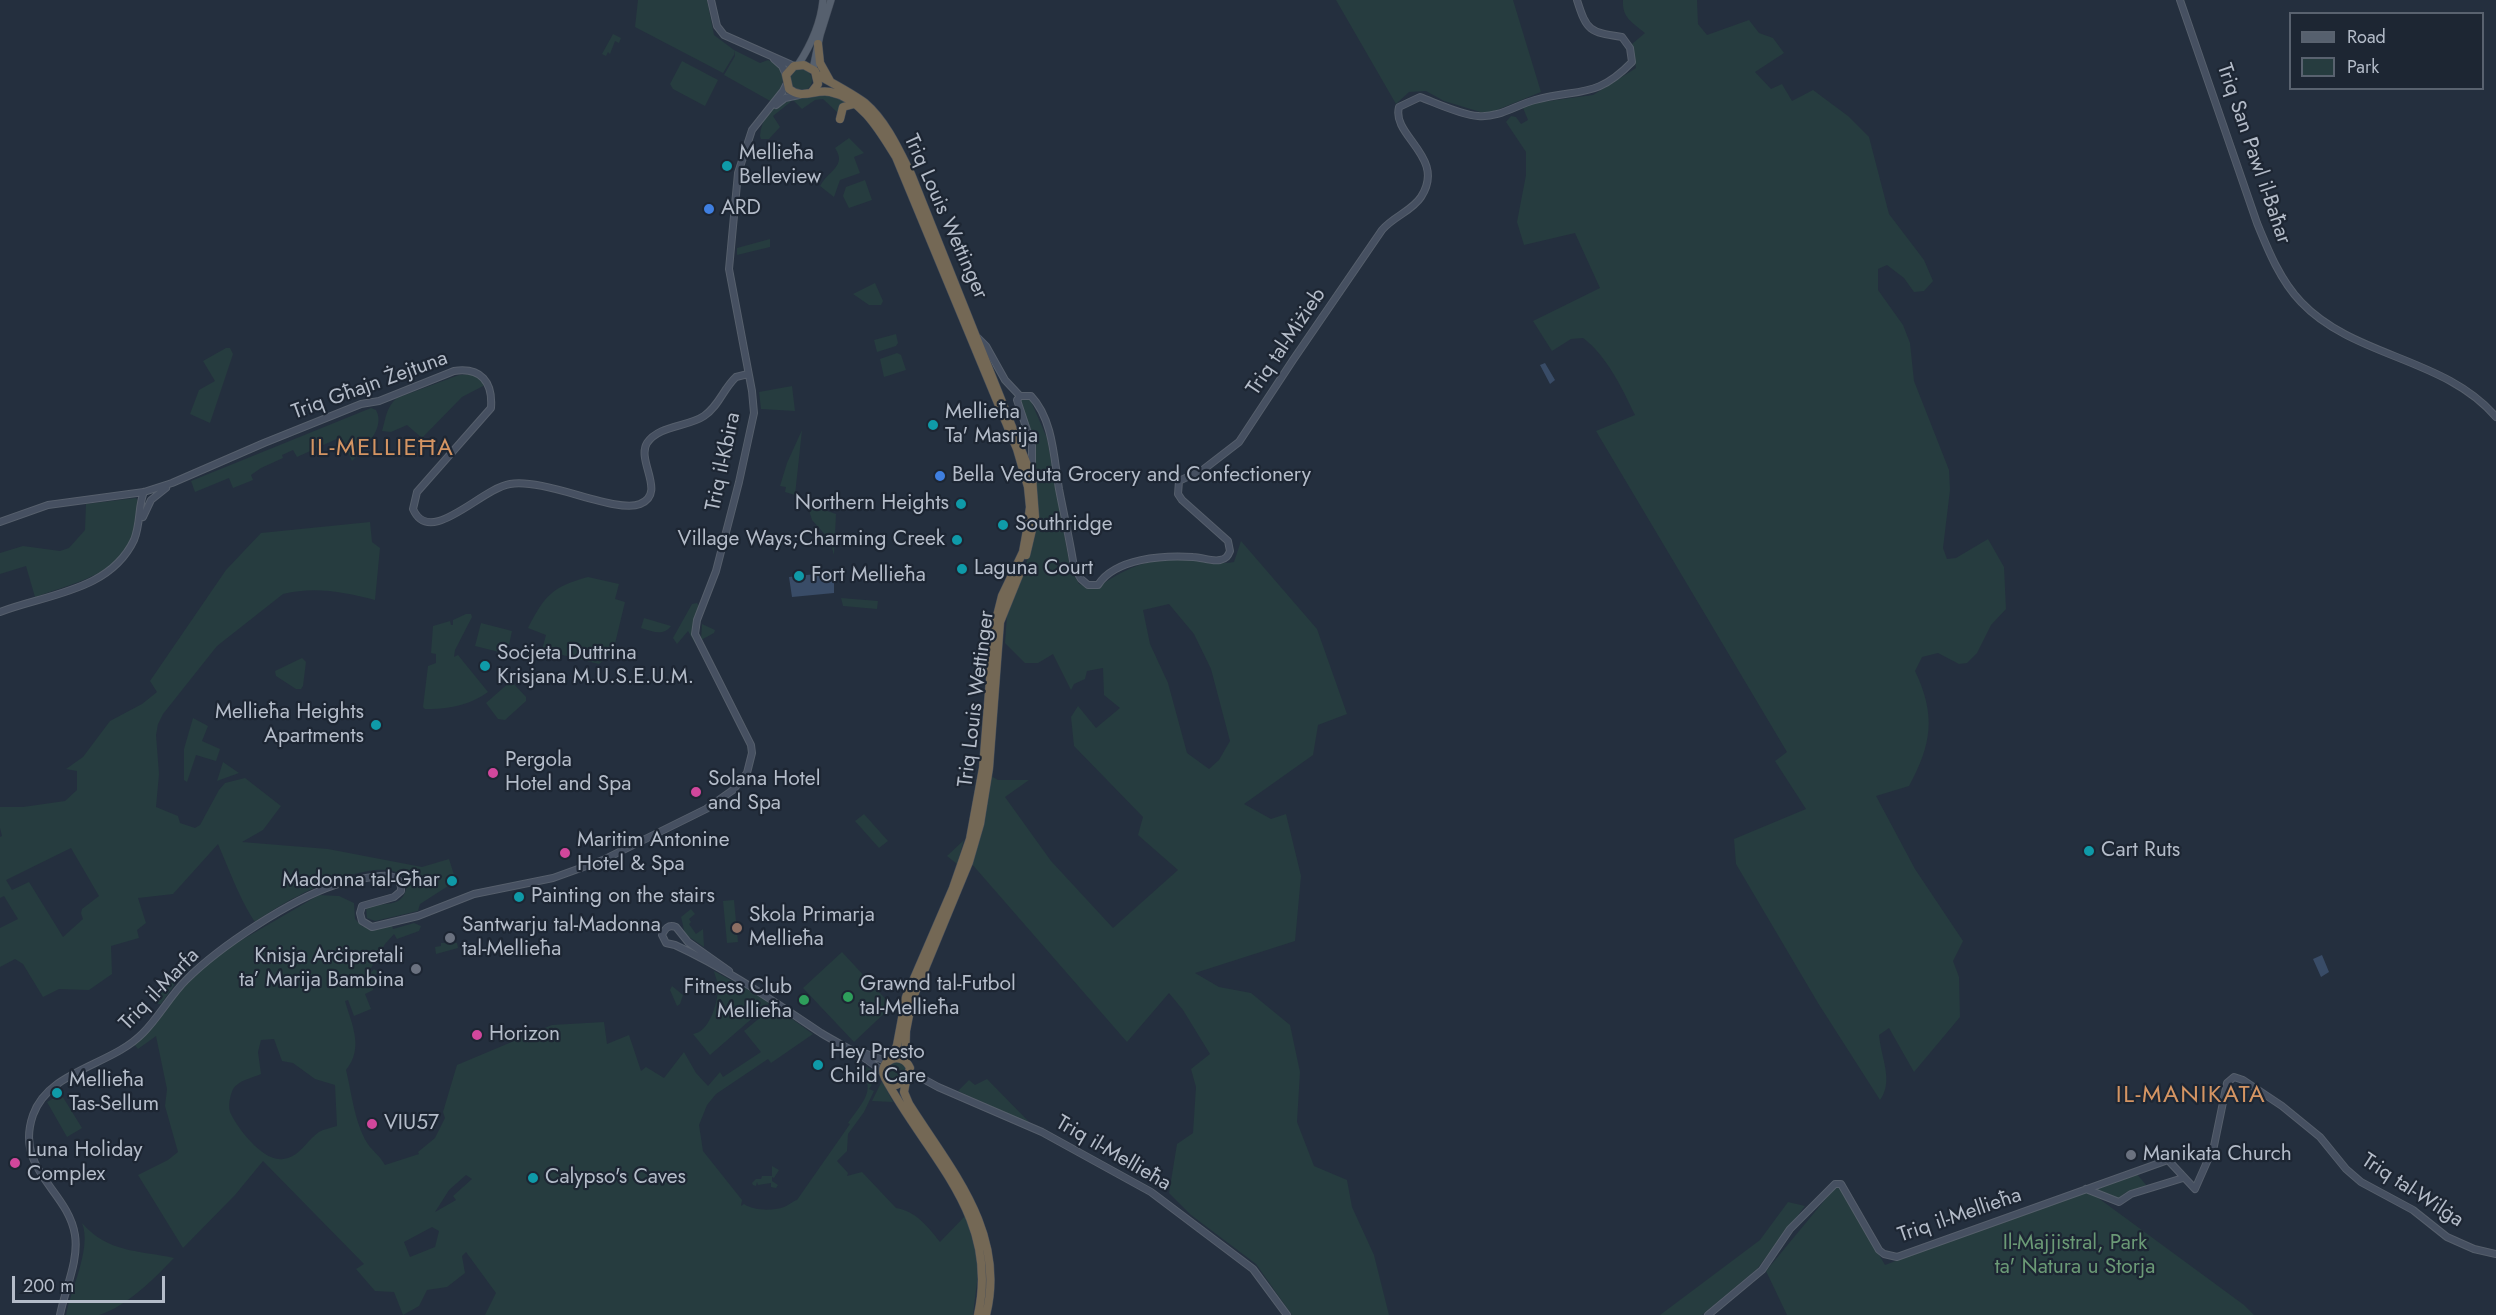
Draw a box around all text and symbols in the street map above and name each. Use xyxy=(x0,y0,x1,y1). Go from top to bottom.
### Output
legend xyxy=(2289,12,2484,90)
text: Road xyxy=(2347,24,2386,50)
text: Park xyxy=(2347,54,2379,80)
street label: Triq San Pawl il-Baħar xyxy=(2210,61,2296,247)
street label: Triq Louis Wettinger xyxy=(897,131,993,303)
place label: Mellieħa Belleview xyxy=(739,141,821,191)
marker: Mellieħa Belleview xyxy=(720,159,734,173)
place label: ARD xyxy=(721,196,761,222)
marker: ARD xyxy=(702,202,716,216)
street label: Triq tal-Miżieb xyxy=(1242,284,1332,400)
street label: Triq Għajn Żejtuna xyxy=(289,346,451,426)
place label: Mellieħa Ta' Masrija xyxy=(945,400,1038,450)
street label: Triq il-Kbira xyxy=(701,410,747,514)
marker: Mellieħa Ta' Masrija xyxy=(926,418,940,432)
district label: IL-MELLIEĦA xyxy=(310,435,454,463)
place label: Bella Veduta Grocery and Confectionery xyxy=(952,463,1311,489)
marker: Bella Veduta Grocery and Confectionery xyxy=(933,469,947,483)
place label: Northern Heights xyxy=(795,491,949,517)
marker: Northern Heights xyxy=(954,497,968,511)
place label: Southridge xyxy=(1015,512,1112,538)
marker: Southridge xyxy=(996,518,1010,532)
place label: Village Ways;Charming Creek xyxy=(678,527,945,553)
marker: Village Ways;Charming Creek xyxy=(950,533,964,547)
place label: Laguna Court xyxy=(974,556,1093,582)
marker: Laguna Court xyxy=(955,562,969,576)
place label: Fort Mellieħa xyxy=(811,563,926,589)
marker: Fort Mellieħa xyxy=(792,569,806,583)
street label: Triq Louis Wettinger xyxy=(954,609,1000,789)
place label: Soċjeta Duttrina Krisjana M.U.S.E.U.M. xyxy=(497,641,694,691)
marker: Soċjeta Duttrina Krisjana M.U.S.E.U.M. xyxy=(478,659,492,673)
place label: Mellieħa Heights Apartments xyxy=(215,700,364,750)
marker: Mellieħa Heights Apartments xyxy=(369,718,383,732)
place label: Pergola Hotel and Spa xyxy=(505,748,631,798)
marker: Pergola Hotel and Spa xyxy=(486,766,500,780)
place label: Solana Hotel and Spa xyxy=(708,767,820,817)
marker: Solana Hotel and Spa xyxy=(689,785,703,799)
place label: Maritim Antonine Hotel & Spa xyxy=(577,828,730,878)
place label: Cart Ruts xyxy=(2101,838,2180,864)
marker: Cart Ruts xyxy=(2082,844,2096,858)
marker: Maritim Antonine Hotel & Spa xyxy=(558,846,572,860)
place label: Madonna tal-Għar xyxy=(282,868,440,894)
marker: Madonna tal-Għar xyxy=(445,874,459,888)
place label: Painting on the stairs xyxy=(531,884,715,910)
marker: Painting on the stairs xyxy=(512,890,526,904)
place label: Skola Primarja Mellieħa xyxy=(749,903,875,953)
place label: Santwarju tal-Madonna tal-Mellieħa xyxy=(462,913,661,963)
marker: Skola Primarja Mellieħa xyxy=(730,921,744,935)
marker: Santwarju tal-Madonna tal-Mellieħa xyxy=(443,931,457,945)
street label: Triq il-Marfa xyxy=(115,944,205,1036)
place label: Knisja Arċipretali ta’ Marija Bambina xyxy=(239,944,404,994)
marker: Knisja Arċipretali ta’ Marija Bambina xyxy=(409,962,423,976)
place label: Grawnd tal-Futbol tal-Mellieħa xyxy=(860,972,1016,1022)
place label: Fitness Club Mellieħa xyxy=(684,975,792,1025)
marker: Grawnd tal-Futbol tal-Mellieħa xyxy=(841,990,855,1004)
marker: Fitness Club Mellieħa xyxy=(797,993,811,1007)
place label: Horizon xyxy=(489,1022,560,1048)
marker: Horizon xyxy=(470,1028,484,1042)
place label: Hey Presto Child Care xyxy=(830,1040,926,1090)
marker: Hey Presto Child Care xyxy=(811,1058,825,1072)
place label: Mellieħa Tas-Sellum xyxy=(69,1068,159,1118)
district label: IL-MANIKATA xyxy=(2116,1082,2266,1110)
marker: Mellieħa Tas-Sellum xyxy=(50,1086,64,1100)
place label: VIU57 xyxy=(384,1111,439,1137)
street label: Triq il-Mellieħa xyxy=(1051,1111,1175,1197)
marker: VIU57 xyxy=(365,1117,379,1131)
place label: Luna Holiday Complex xyxy=(27,1138,142,1188)
place label: Manikata Church xyxy=(2143,1142,2292,1168)
marker: Manikata Church xyxy=(2124,1148,2138,1162)
street label: Triq tal-Wilġa xyxy=(2356,1149,2468,1233)
marker: Luna Holiday Complex xyxy=(8,1156,22,1170)
place label: Calypso's Caves xyxy=(545,1165,686,1191)
marker: Calypso's Caves xyxy=(526,1171,540,1185)
street label: Triq il-Mellieħa xyxy=(1895,1183,2025,1249)
park label: Il-Majjistral, Park ta' Natura u Storja xyxy=(1995,1231,2155,1281)
scale bar xyxy=(15,1264,168,1302)
text: 200 m xyxy=(23,1273,74,1299)

